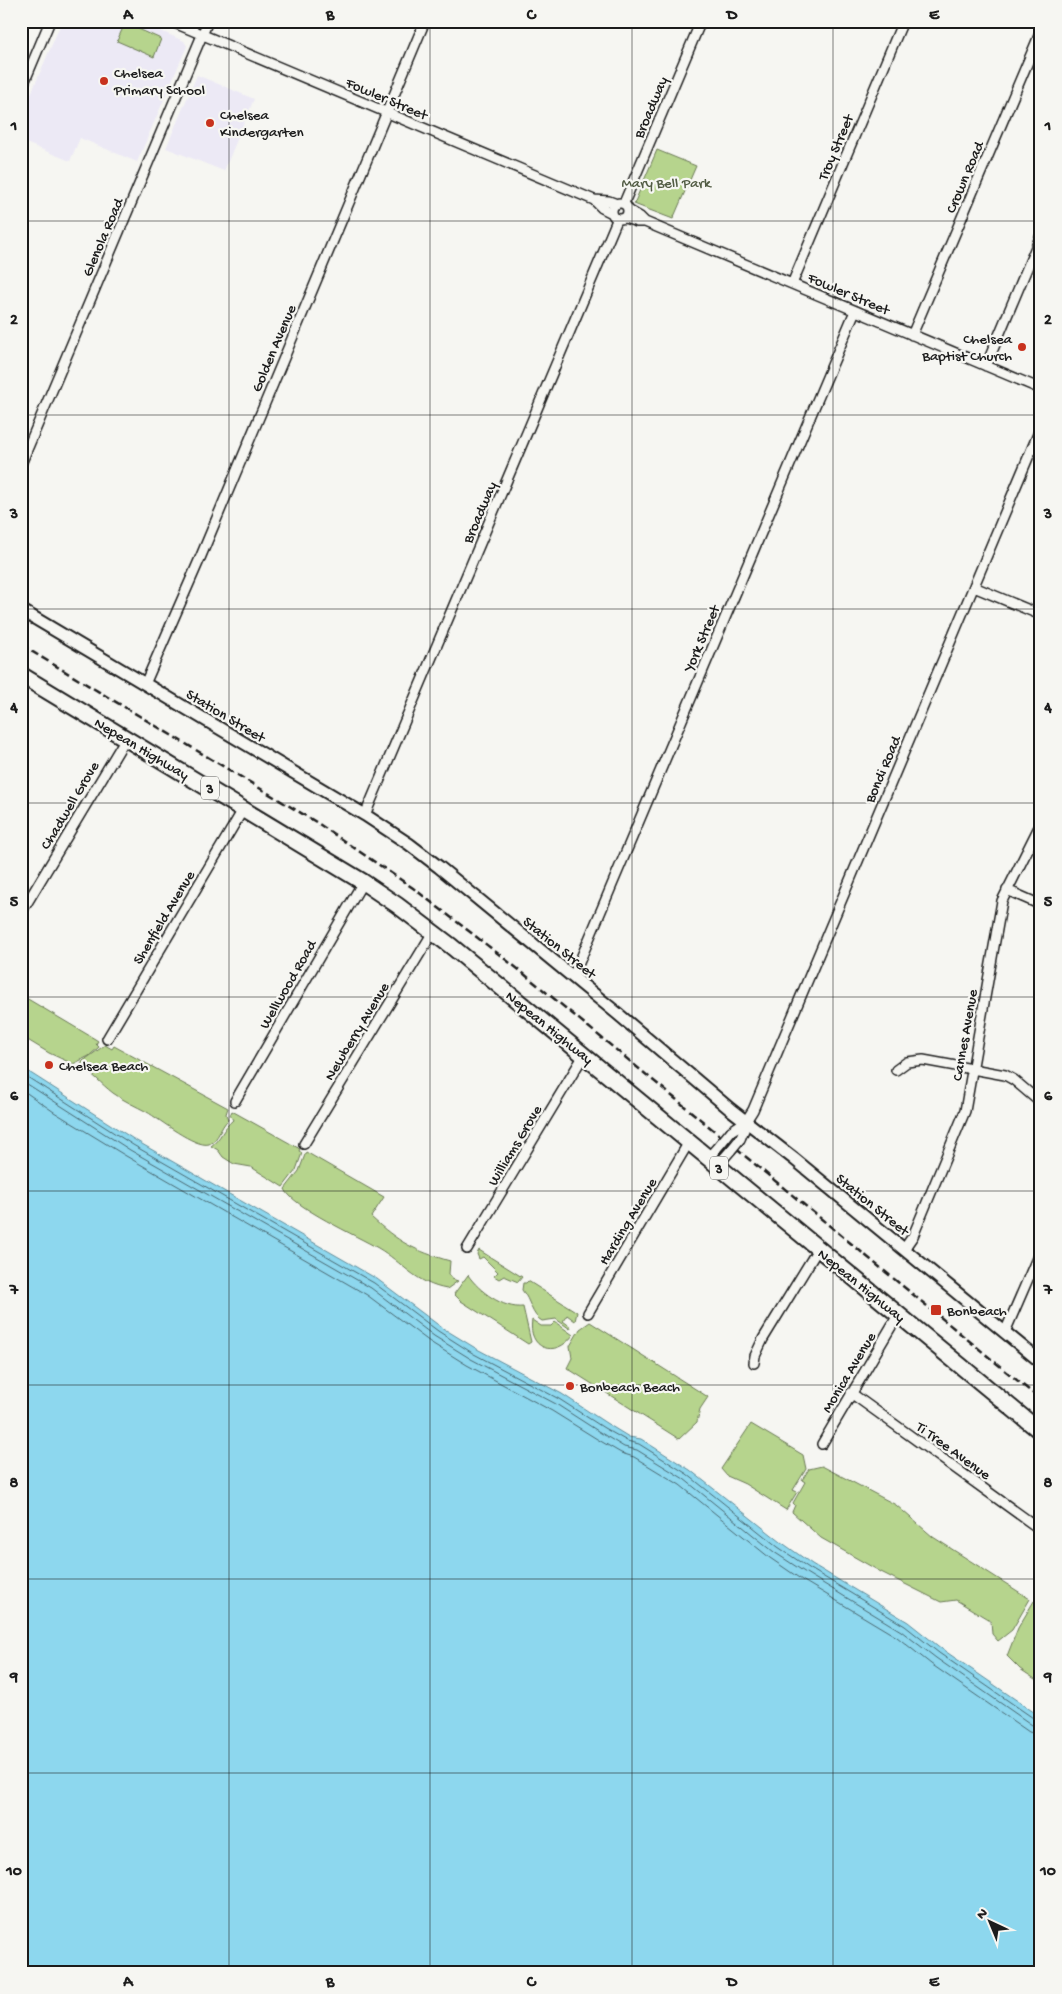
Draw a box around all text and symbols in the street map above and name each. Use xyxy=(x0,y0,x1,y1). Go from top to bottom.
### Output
text: A xyxy=(122,7,134,26)
text: B xyxy=(325,7,335,26)
text: C xyxy=(526,7,537,26)
text: D xyxy=(725,7,738,26)
text: E xyxy=(929,7,940,26)
place label: Chelsea Primary School xyxy=(113,65,205,100)
street label: Fowler Street xyxy=(342,74,432,126)
street label: Broadway xyxy=(630,74,673,142)
marker: Chelsea Primary School xyxy=(98,75,110,87)
place label: Chelsea Kindergarten xyxy=(220,107,304,142)
street label: Troy Street xyxy=(815,110,859,184)
marker: Chelsea Kindergarten xyxy=(204,117,216,129)
text: 1 xyxy=(10,118,17,137)
text: 1 xyxy=(1044,118,1051,137)
street label: Crown Road xyxy=(943,138,990,216)
park label: Mary Bell Park xyxy=(621,175,712,193)
street label: Glenola Road xyxy=(79,195,129,280)
street label: Fowler Street xyxy=(804,269,894,321)
street label: Golden Avenue xyxy=(248,302,301,395)
text: 2 xyxy=(10,312,18,331)
text: 2 xyxy=(1044,312,1052,331)
place label: Chelsea Baptist Church xyxy=(921,331,1013,366)
marker: Chelsea Baptist Church xyxy=(1016,341,1028,353)
street label: Broadway xyxy=(459,479,502,547)
text: 3 xyxy=(9,506,18,525)
text: 3 xyxy=(1043,506,1052,525)
street label: York Street xyxy=(680,601,726,676)
street label: Station Street xyxy=(182,686,269,748)
text: 4 xyxy=(9,700,18,719)
text: 4 xyxy=(1043,700,1052,719)
street label: Nepean Highway xyxy=(90,714,192,785)
street label: Bondi Road xyxy=(861,733,906,807)
street label: Chadwell Grove xyxy=(37,758,104,853)
road number: 3 xyxy=(201,776,219,800)
street label: Shenfield Avenue xyxy=(130,868,200,968)
text: 5 xyxy=(10,894,19,913)
text: 5 xyxy=(1044,894,1053,913)
street label: Station Street xyxy=(518,913,601,985)
street label: Wellwood Road xyxy=(256,936,322,1033)
street label: Newberry Avenue xyxy=(321,979,394,1084)
street label: Nepean Highway xyxy=(501,988,597,1070)
street label: Cannes Avenue xyxy=(949,988,983,1083)
place label: Chelsea Beach xyxy=(59,1058,148,1076)
marker: Chelsea Beach xyxy=(43,1059,55,1071)
text: 6 xyxy=(10,1088,19,1107)
text: 6 xyxy=(1044,1088,1053,1107)
street label: Williams Grove xyxy=(485,1102,547,1190)
road number: 3 xyxy=(710,1156,728,1180)
street label: Station Street xyxy=(831,1170,914,1242)
street label: Harding Avenue xyxy=(596,1175,662,1269)
street label: Nepean Highway xyxy=(813,1246,909,1328)
text: 7 xyxy=(9,1282,19,1301)
text: 7 xyxy=(1043,1282,1053,1301)
marker: Bonbeach xyxy=(929,1303,943,1317)
place label: Bonbeach xyxy=(946,1303,1007,1321)
street label: Monica Avenue xyxy=(819,1329,881,1417)
place label: Bonbeach Beach xyxy=(579,1379,680,1397)
marker: Bonbeach Beach xyxy=(564,1380,576,1392)
street label: Ti Tree Avenue xyxy=(911,1418,994,1485)
text: 8 xyxy=(10,1475,19,1494)
text: 8 xyxy=(1044,1475,1053,1494)
text: 9 xyxy=(9,1669,18,1688)
text: 9 xyxy=(1043,1669,1052,1688)
text: 10 xyxy=(5,1863,22,1882)
text: 10 xyxy=(1039,1863,1056,1882)
north arrow xyxy=(964,1896,1014,1946)
text: N xyxy=(974,1905,992,1924)
text: A xyxy=(122,1974,134,1993)
text: B xyxy=(325,1974,335,1993)
text: C xyxy=(526,1974,537,1993)
text: D xyxy=(725,1974,738,1993)
text: E xyxy=(929,1974,940,1993)

